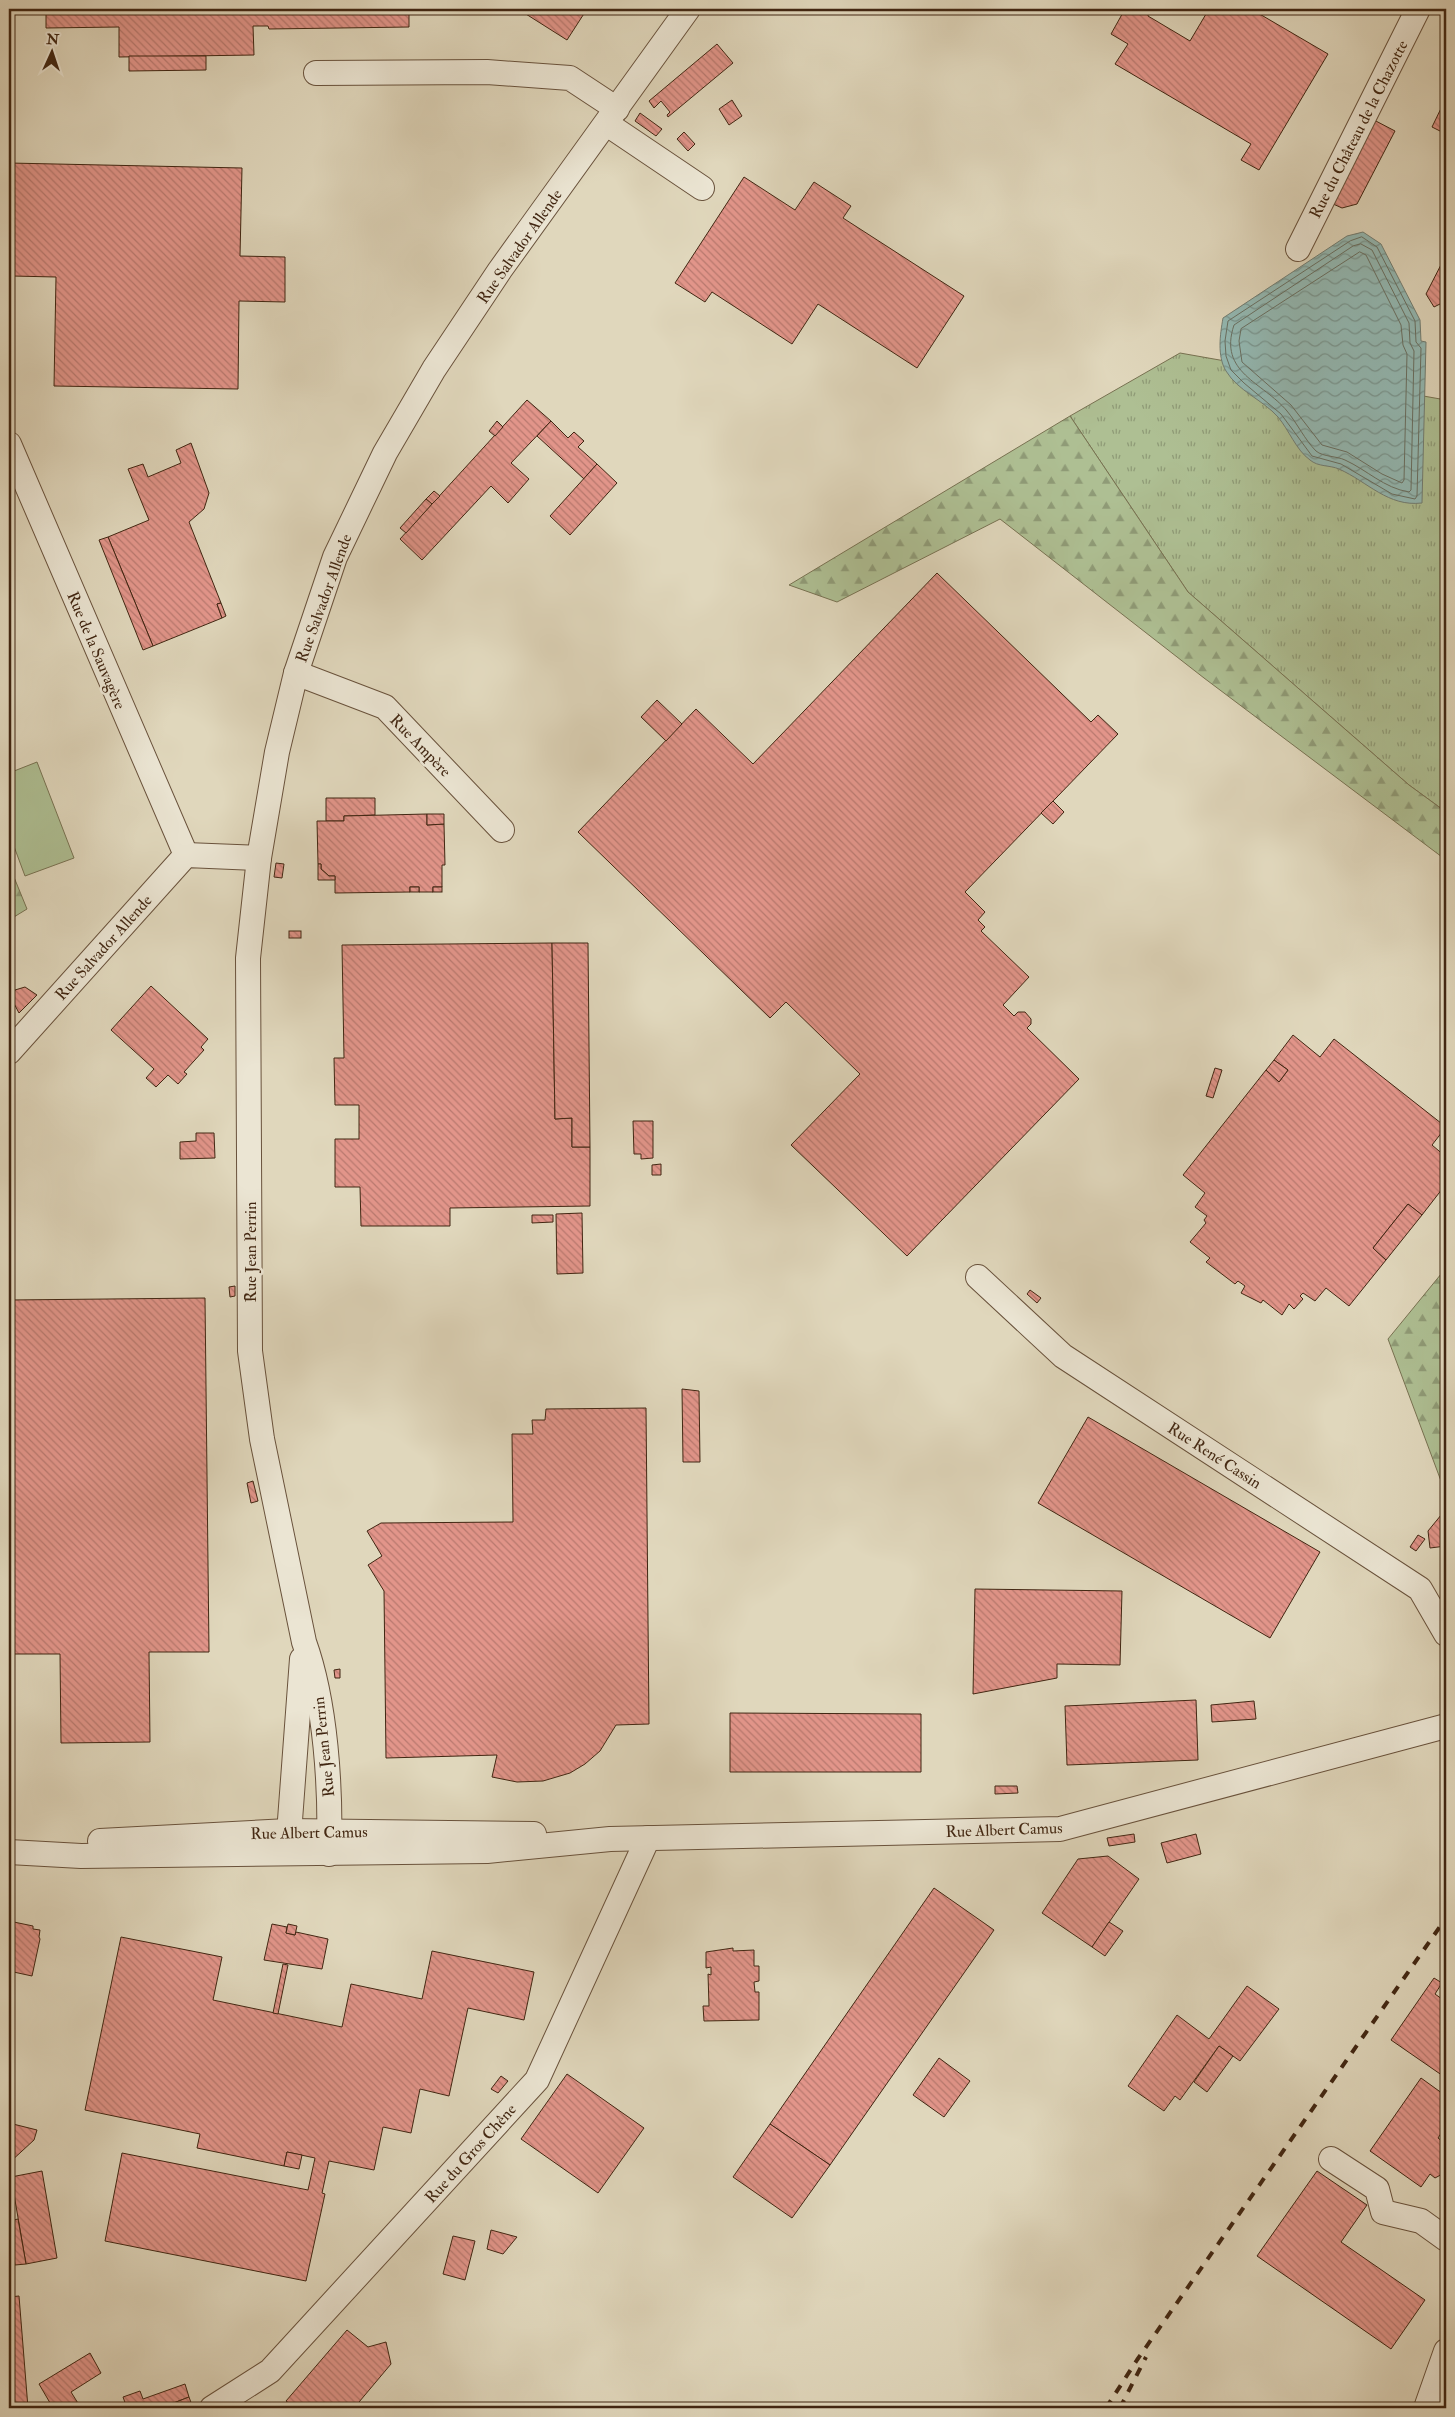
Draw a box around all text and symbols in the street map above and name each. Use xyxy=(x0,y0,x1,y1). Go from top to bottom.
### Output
north arrow xyxy=(28,28,78,78)
text: N xyxy=(45,31,60,48)
street label: Rue du Château de la Chazotte xyxy=(1305,37,1413,222)
street label: Rue Salvador Allende xyxy=(473,185,567,308)
street label: Rue Salvador Allende xyxy=(291,531,357,665)
street label: Rue de la Sauvagère xyxy=(62,589,130,713)
street label: Rue Ampère xyxy=(385,710,455,782)
street label: Rue Salvador Allende xyxy=(51,891,157,1005)
street label: Rue Jean Perrin xyxy=(241,1202,262,1302)
street label: Rue René Cassin xyxy=(1164,1418,1265,1494)
street label: Rue Jean Perrin xyxy=(309,1696,340,1798)
street label: Rue Albert Camus xyxy=(945,1818,1063,1842)
street label: Rue Albert Camus xyxy=(250,1822,368,1844)
street label: Rue du Gros Chêne xyxy=(421,2100,521,2207)

